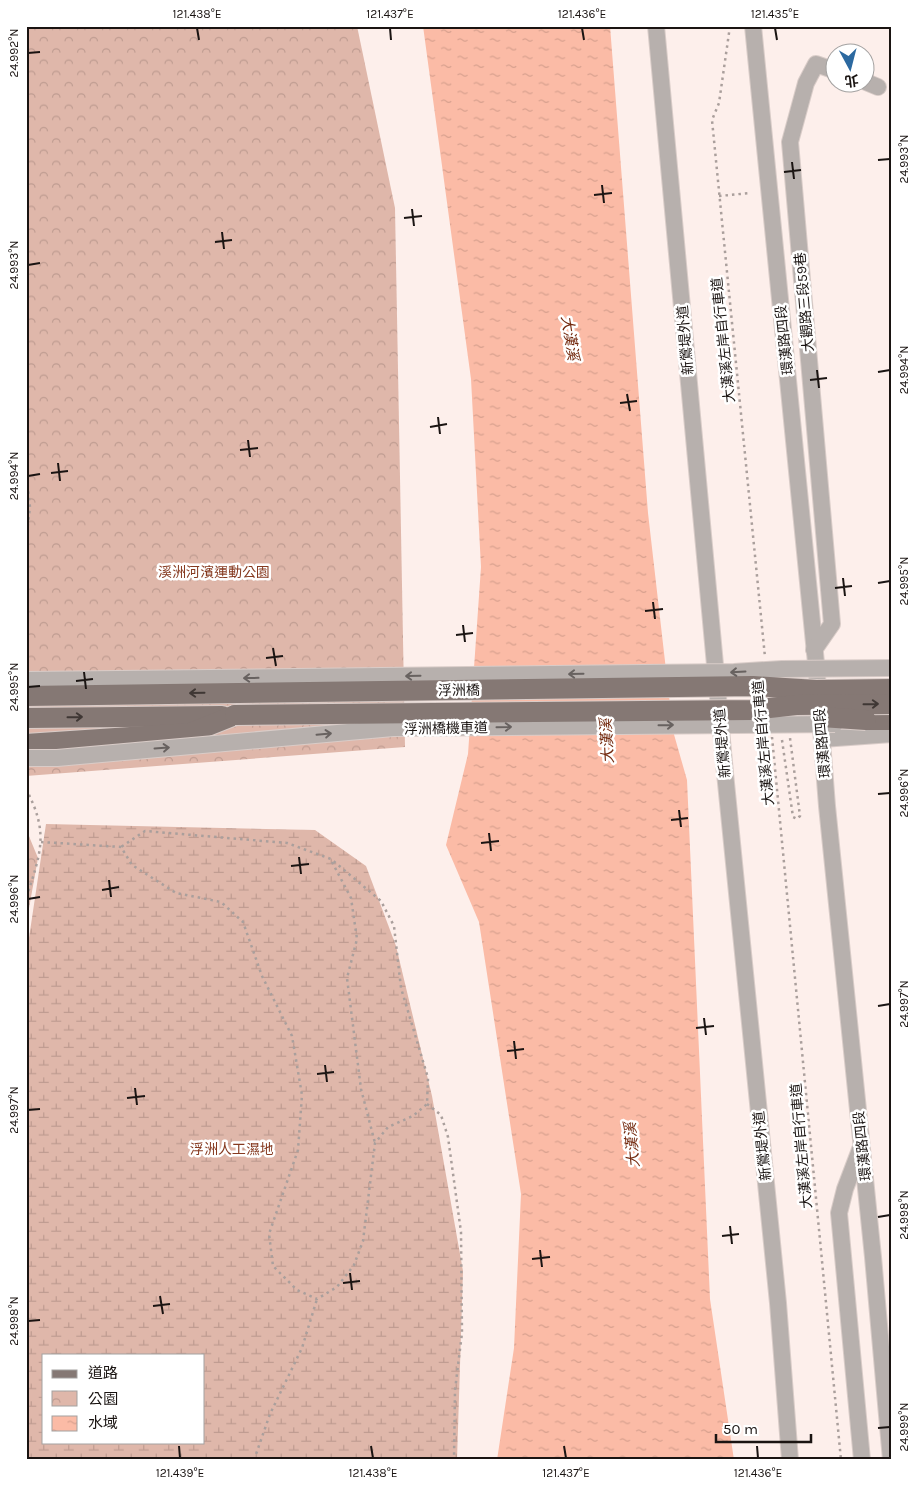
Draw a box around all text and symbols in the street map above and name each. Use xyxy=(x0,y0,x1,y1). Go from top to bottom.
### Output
text: 121.438°E xyxy=(172,7,222,21)
text: 121.437°E xyxy=(366,7,414,21)
text: 121.436°E xyxy=(558,7,606,21)
text: 121.435°E xyxy=(751,7,799,21)
text: 24.992°N xyxy=(7,29,21,77)
north arrow xyxy=(826,42,876,92)
text: 北 xyxy=(844,71,860,90)
text: 24.993°N xyxy=(897,134,911,184)
text: 24.993°N xyxy=(7,240,21,290)
street label: 大觀路三段59巷 xyxy=(792,251,817,353)
street label: 大漢溪左岸自行車道 xyxy=(708,276,739,403)
street label: 新鶯堤外道 xyxy=(674,304,697,376)
street label: 環漢路四段 xyxy=(772,304,797,376)
water label: 大漢溪 xyxy=(558,314,583,364)
text: 24.994°N xyxy=(897,346,911,394)
text: 24.994°N xyxy=(7,452,21,500)
text: 24.995°N xyxy=(897,557,911,605)
park label: 溪洲河濱運動公園 xyxy=(158,564,270,581)
text: 24.995°N xyxy=(7,663,21,711)
one-way arrow xyxy=(730,667,746,677)
one-way arrow xyxy=(568,669,584,679)
one-way arrow xyxy=(405,671,422,681)
one-way arrow xyxy=(243,673,259,683)
street label: 大漢溪左岸自行車道 xyxy=(750,679,777,806)
street label: 浮洲橋 xyxy=(438,682,480,699)
one-way arrow xyxy=(189,688,205,698)
one-way arrow xyxy=(862,699,878,709)
street label: 新鶯堤外道 xyxy=(711,707,734,779)
street label: 環漢路四段 xyxy=(811,707,834,779)
one-way arrow xyxy=(66,712,83,722)
water label: 大漢溪 xyxy=(597,716,617,764)
street label: 浮洲橋機車道 xyxy=(404,719,488,738)
one-way arrow xyxy=(658,720,674,730)
one-way arrow xyxy=(495,722,511,732)
one-way arrow xyxy=(316,729,332,739)
one-way arrow xyxy=(154,744,170,753)
text: 24.996°N xyxy=(897,769,911,817)
text: 24.996°N xyxy=(7,875,21,923)
text: 24.997°N xyxy=(897,980,911,1028)
street label: 大漢溪左岸自行車道 xyxy=(788,1082,815,1209)
text: 24.997°N xyxy=(7,1086,21,1134)
street label: 新鶯堤外道 xyxy=(750,1110,775,1182)
street label: 環漢路四段 xyxy=(850,1110,875,1182)
water label: 大漢溪 xyxy=(621,1120,643,1168)
park label: 浮洲人工濕地 xyxy=(190,1141,274,1158)
text: 24.998°N xyxy=(897,1190,911,1240)
text: 24.998°N xyxy=(7,1296,21,1346)
legend xyxy=(42,1354,205,1444)
text: 道路 xyxy=(88,1364,118,1382)
text: 公園 xyxy=(88,1390,118,1408)
text: 24.999°N xyxy=(897,1403,911,1451)
scale bar xyxy=(716,1411,810,1443)
text: 水域 xyxy=(88,1414,118,1432)
text: 50 m xyxy=(723,1420,758,1438)
text: 121.439°E xyxy=(156,1466,204,1480)
text: 121.438°E xyxy=(348,1466,398,1480)
text: 121.437°E xyxy=(542,1466,590,1480)
text: 121.436°E xyxy=(734,1466,782,1480)

